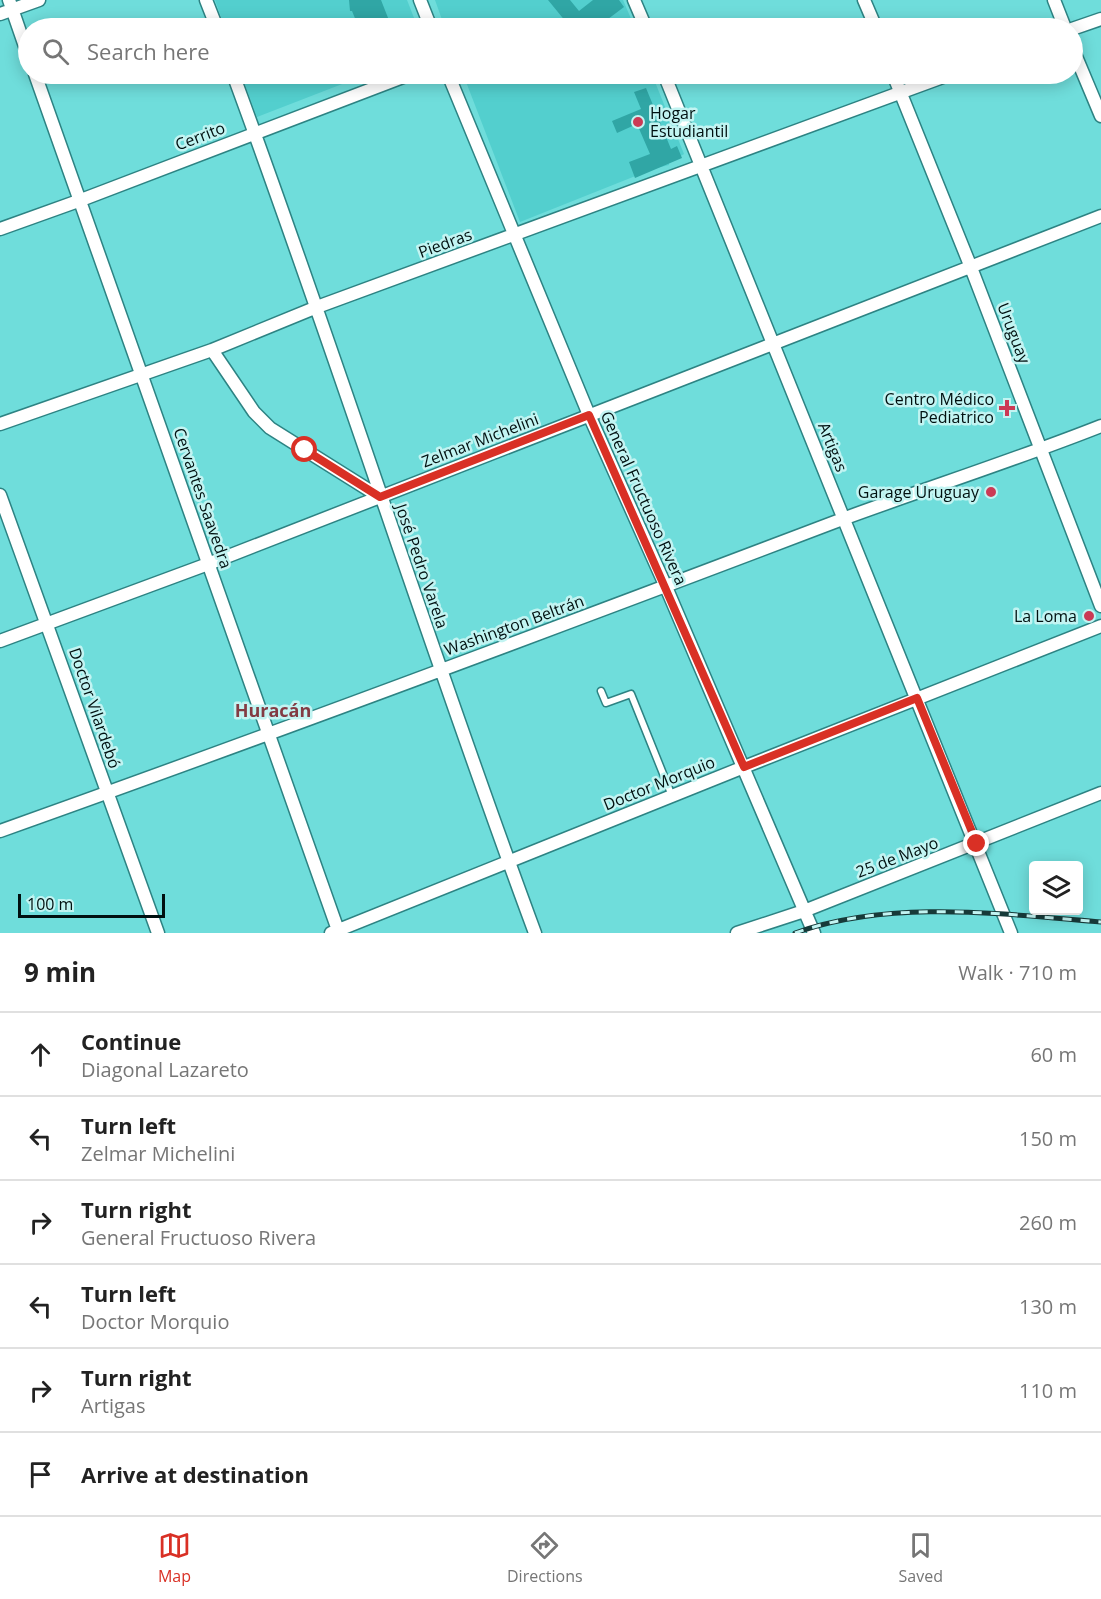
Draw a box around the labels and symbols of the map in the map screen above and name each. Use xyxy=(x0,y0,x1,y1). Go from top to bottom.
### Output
place label: Hogar Estudiantil xyxy=(650,102,728,142)
marker: Hogar Estudiantil xyxy=(631,115,645,129)
street label: Cerrito xyxy=(172,116,228,156)
street label: Piedras xyxy=(415,223,475,263)
street label: Uruguay xyxy=(992,299,1036,367)
place label: Centro Médico Pediatrico xyxy=(885,388,994,428)
marker: Centro Médico Pediatrico xyxy=(998,399,1016,417)
street label: Zelmar Michelini xyxy=(418,408,542,472)
street label: General Fructuoso Rivera xyxy=(596,408,692,588)
street label: Artigas xyxy=(813,419,853,475)
street label: Cervantes Saavedra xyxy=(169,425,237,571)
route start xyxy=(291,436,317,462)
place label: Garage Uruguay xyxy=(858,481,980,503)
marker: Garage Uruguay xyxy=(984,485,998,499)
street label: José Pedro Varela xyxy=(390,499,454,631)
street label: Washington Beltrán xyxy=(441,589,587,661)
place label: La Loma xyxy=(1014,605,1077,627)
marker: La Loma xyxy=(1082,609,1096,623)
street label: Doctor Vilardebó xyxy=(64,645,126,771)
district label: Huracán xyxy=(235,698,311,722)
street label: Doctor Morquio xyxy=(600,751,718,815)
route end xyxy=(963,830,989,856)
street label: 25 de Mayo xyxy=(853,831,941,883)
scale bar xyxy=(18,891,165,918)

